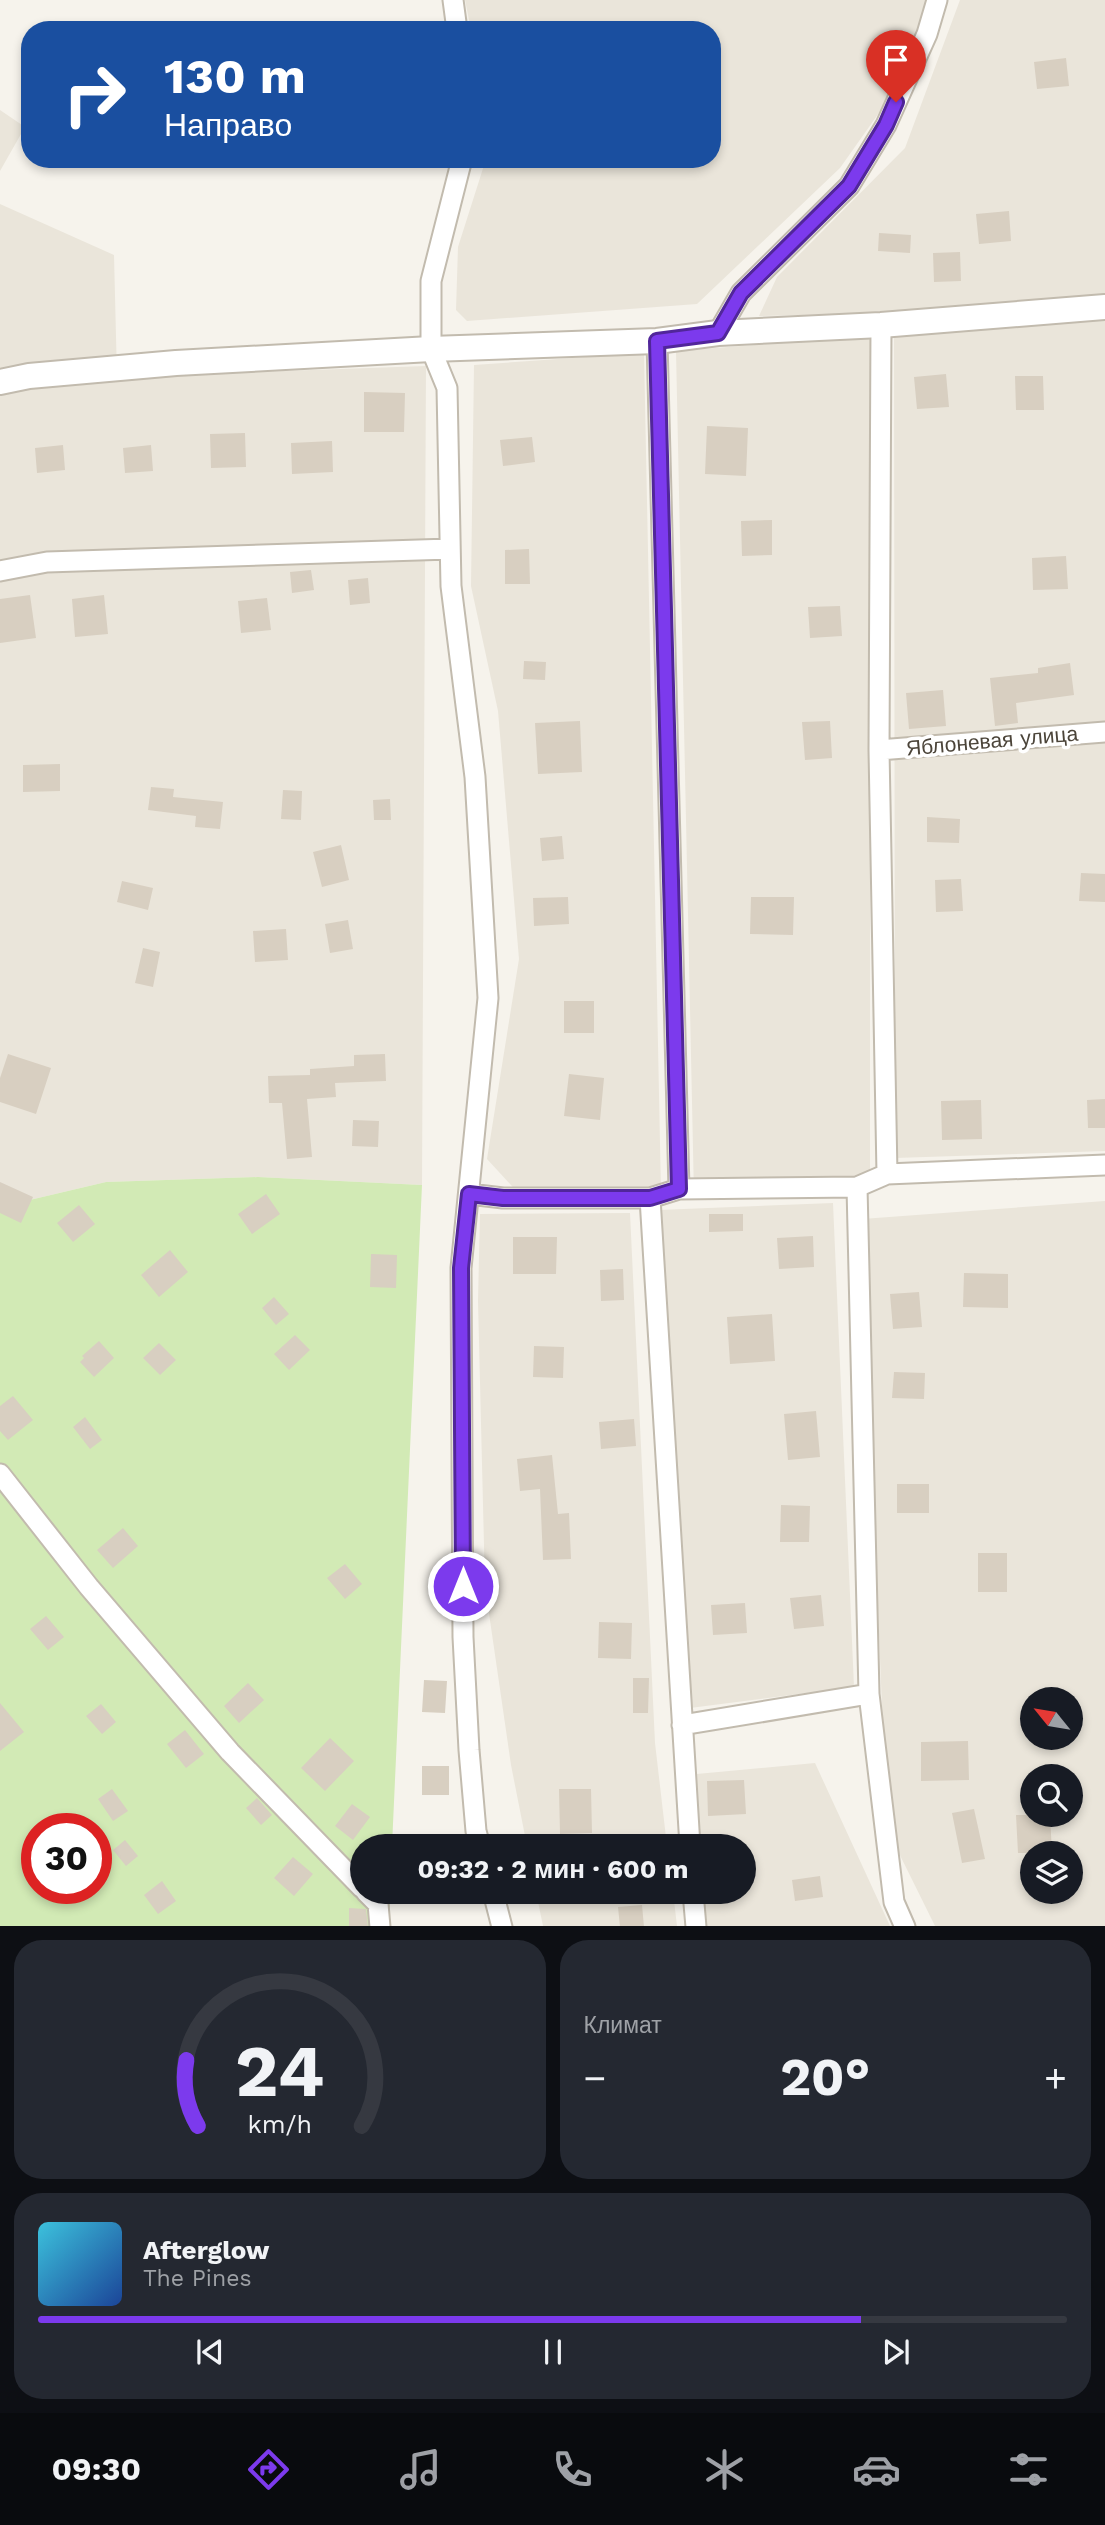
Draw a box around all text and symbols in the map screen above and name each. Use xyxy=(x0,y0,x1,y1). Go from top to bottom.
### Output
pin xyxy=(866,30,926,102)
icon: arrive xyxy=(877,41,915,79)
text: 130 m xyxy=(164,47,306,105)
icon: right xyxy=(49,49,140,140)
text: Направо xyxy=(164,106,292,144)
street label: Яблоневая улица xyxy=(905,721,1079,760)
position arrow xyxy=(426,1549,500,1623)
north arrow xyxy=(1020,1687,1083,1750)
map controls xyxy=(1020,1687,1083,1904)
button: search xyxy=(1020,1764,1083,1827)
speed limit sign: 30 xyxy=(21,1813,112,1904)
button: layers xyxy=(1020,1841,1083,1904)
text: 09:32 · 2 мин · 600 m xyxy=(418,1854,688,1884)
text: Климат xyxy=(584,2012,662,2039)
text: 24 xyxy=(235,2028,325,2114)
text: 20° xyxy=(780,2047,870,2108)
text: − xyxy=(584,2056,606,2100)
text: + xyxy=(1044,2056,1067,2100)
text: km/h xyxy=(248,2109,312,2138)
text: Afterglow xyxy=(143,2235,269,2265)
text: The Pines xyxy=(143,2265,252,2292)
icon: previous xyxy=(191,2333,229,2371)
icon: pause xyxy=(534,2333,572,2371)
icon: next xyxy=(877,2333,915,2371)
icon: directions xyxy=(244,2445,293,2494)
icon: music xyxy=(396,2445,445,2494)
icon: phone xyxy=(548,2445,597,2494)
icon: climate xyxy=(700,2445,749,2494)
icon: car xyxy=(852,2445,901,2494)
icon: filters xyxy=(1004,2445,1053,2494)
text: 09:30 xyxy=(52,2450,141,2488)

